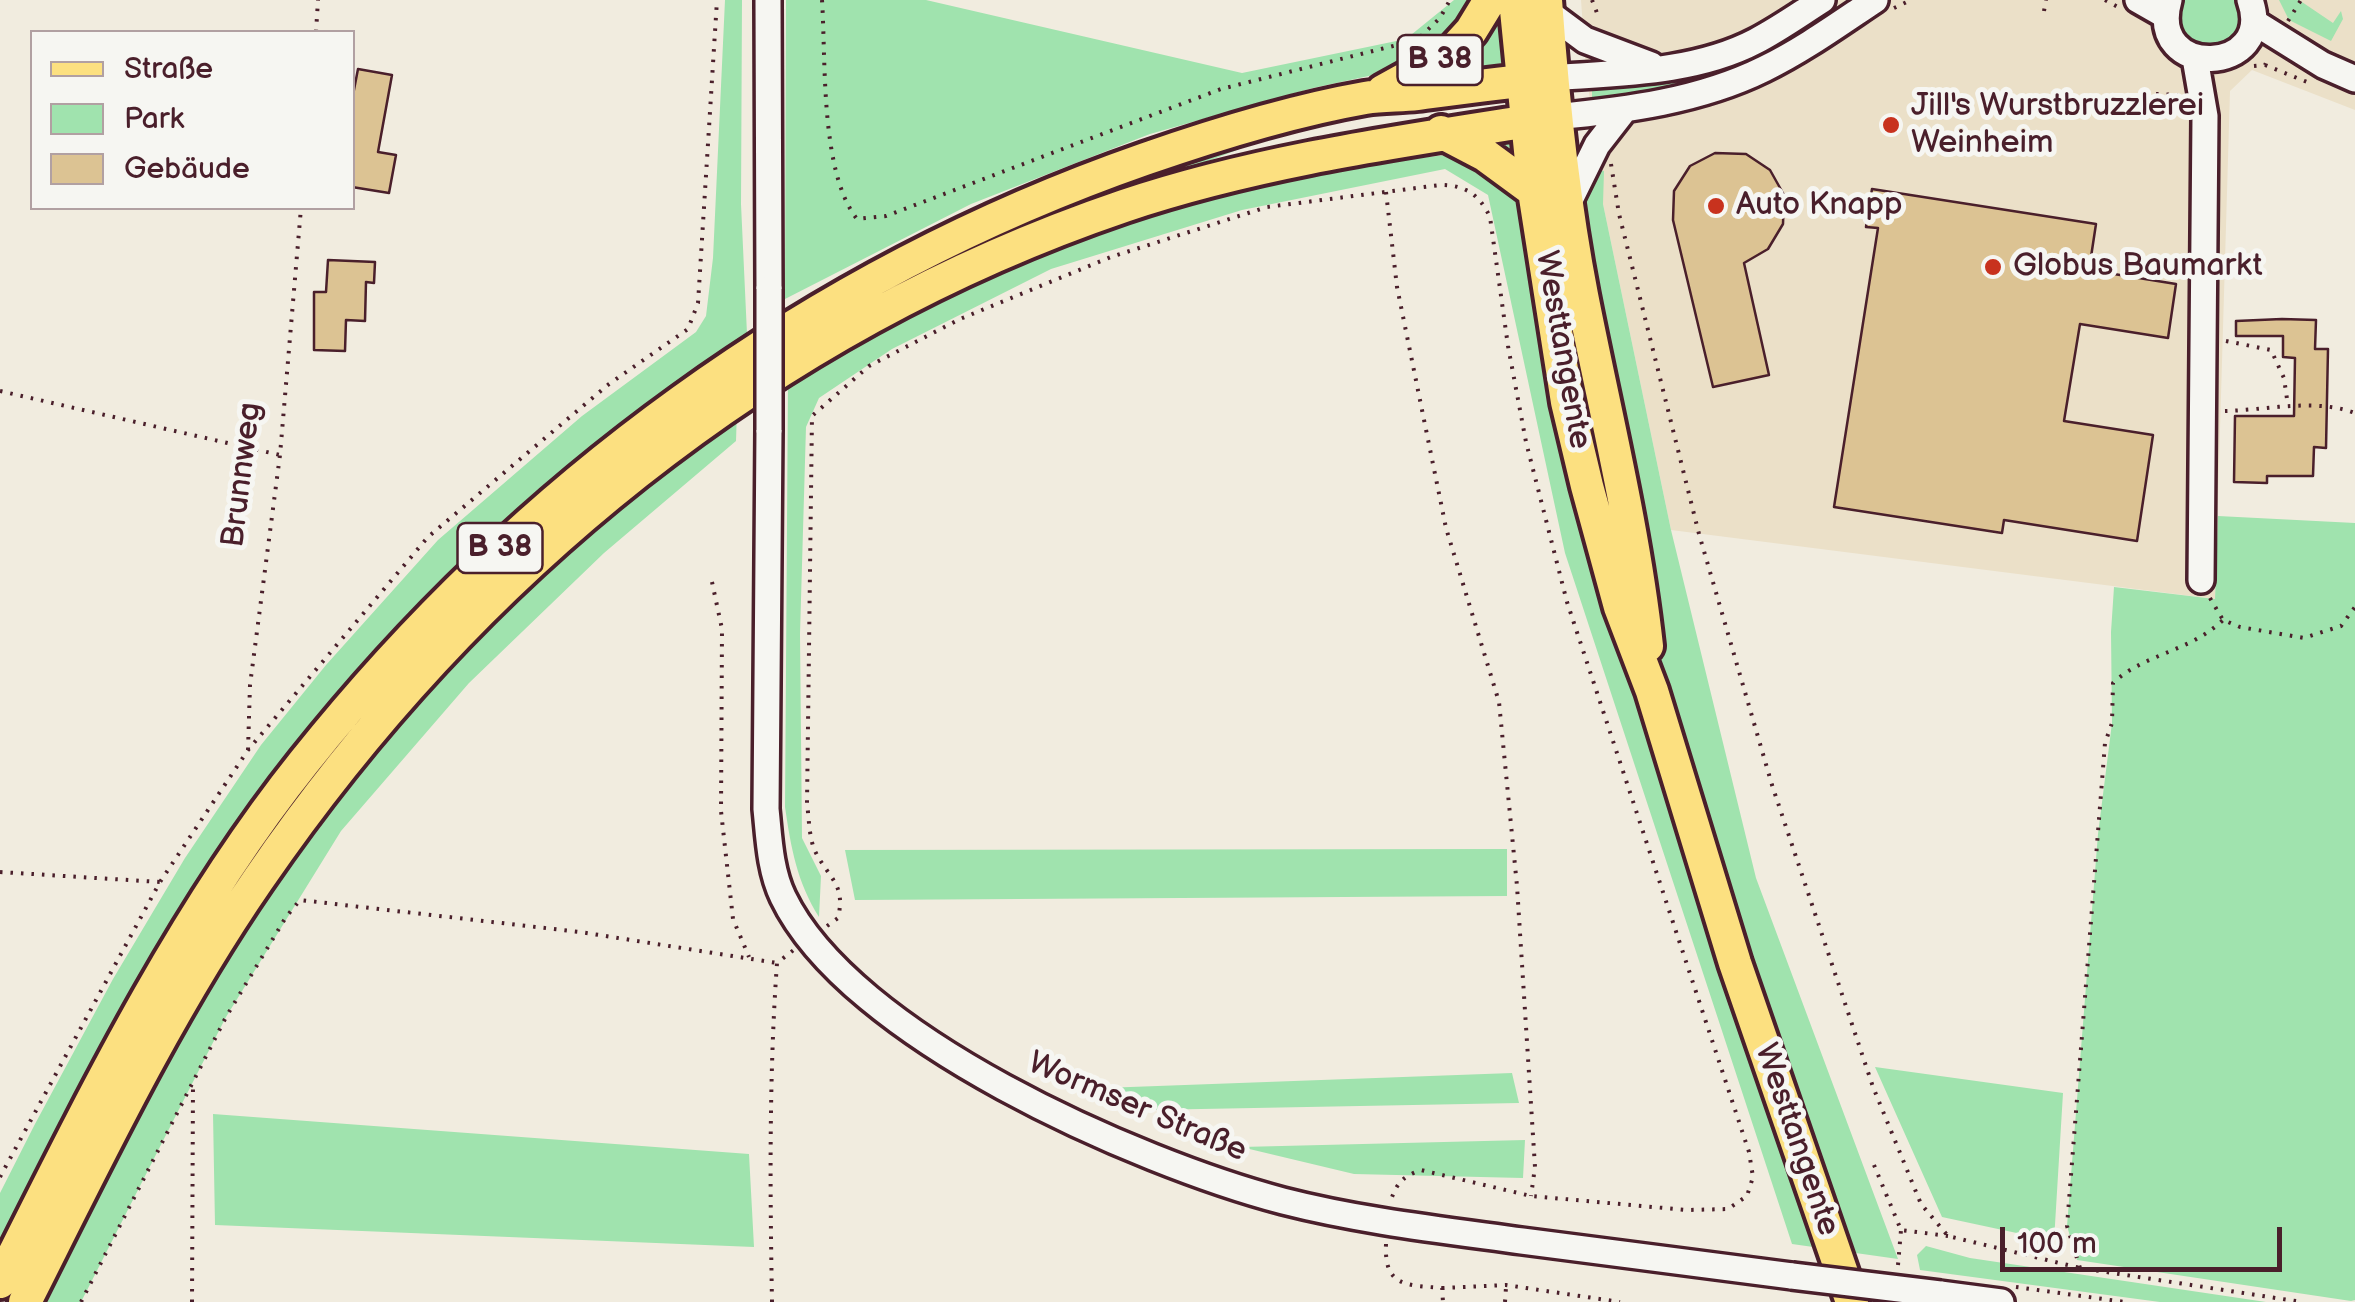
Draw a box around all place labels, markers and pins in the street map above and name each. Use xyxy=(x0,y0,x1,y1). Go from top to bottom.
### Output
place label: Jill's Wurstbruzzlerei Weinheim xyxy=(1911,88,2204,163)
marker: Jill's Wurstbruzzlerei Weinheim xyxy=(1880,114,1902,136)
place label: Auto Knapp xyxy=(1736,187,1903,225)
marker: Auto Knapp xyxy=(1705,195,1727,217)
place label: Globus Baumarkt xyxy=(2013,248,2263,286)
marker: Globus Baumarkt xyxy=(1982,256,2004,278)

